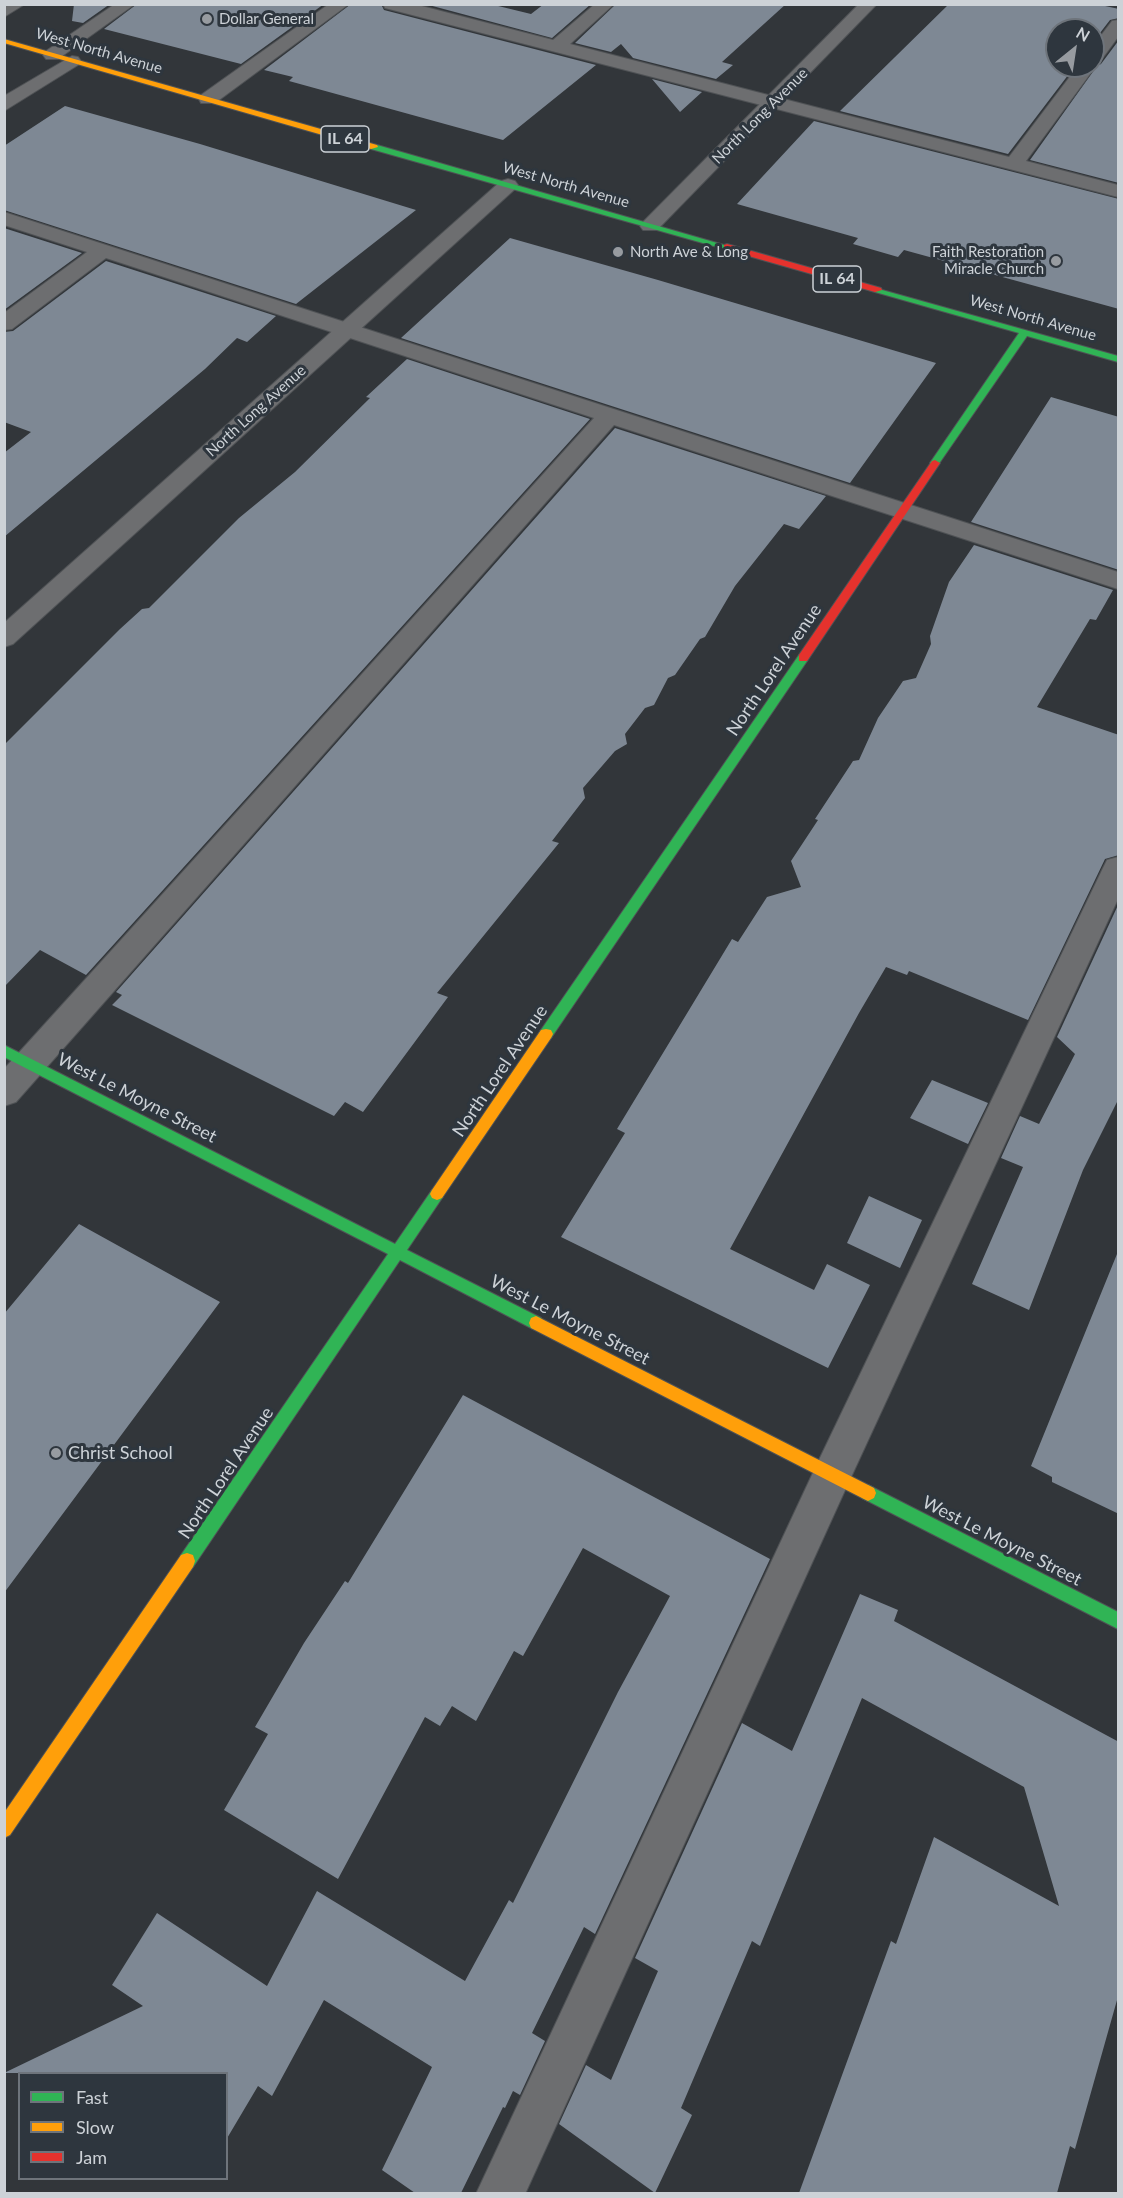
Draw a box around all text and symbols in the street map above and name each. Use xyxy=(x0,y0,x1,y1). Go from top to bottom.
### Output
place label: Dollar General xyxy=(219,10,314,28)
marker: Dollar General xyxy=(200,12,214,26)
north arrow xyxy=(1045,18,1105,78)
text: N xyxy=(1073,22,1093,45)
street label: West North Avenue xyxy=(34,24,164,78)
street label: North Long Avenue xyxy=(708,64,812,168)
road number: IL 64 xyxy=(321,126,369,152)
street label: West North Avenue xyxy=(501,158,631,212)
place label: North Ave & Long xyxy=(630,243,748,261)
place label: Faith Restoration Miracle Church xyxy=(932,243,1044,278)
marker: North Ave & Long xyxy=(611,245,625,259)
marker: Faith Restoration Miracle Church xyxy=(1049,254,1063,268)
road number: IL 64 xyxy=(813,266,861,292)
street label: West North Avenue xyxy=(968,291,1098,345)
street label: North Long Avenue xyxy=(202,361,310,461)
street label: North Lorel Avenue xyxy=(722,600,826,740)
street label: North Lorel Avenue xyxy=(448,1001,552,1141)
street label: West Le Moyne Street xyxy=(54,1048,220,1148)
street label: West Le Moyne Street xyxy=(487,1270,653,1370)
street label: North Lorel Avenue xyxy=(174,1403,278,1543)
place label: Christ School xyxy=(68,1442,173,1464)
marker: Christ School xyxy=(49,1446,63,1460)
street label: West Le Moyne Street xyxy=(919,1491,1085,1591)
legend xyxy=(18,2072,228,2180)
text: Fast xyxy=(76,2086,108,2108)
text: Slow xyxy=(76,2116,114,2138)
text: Jam xyxy=(76,2146,107,2168)

